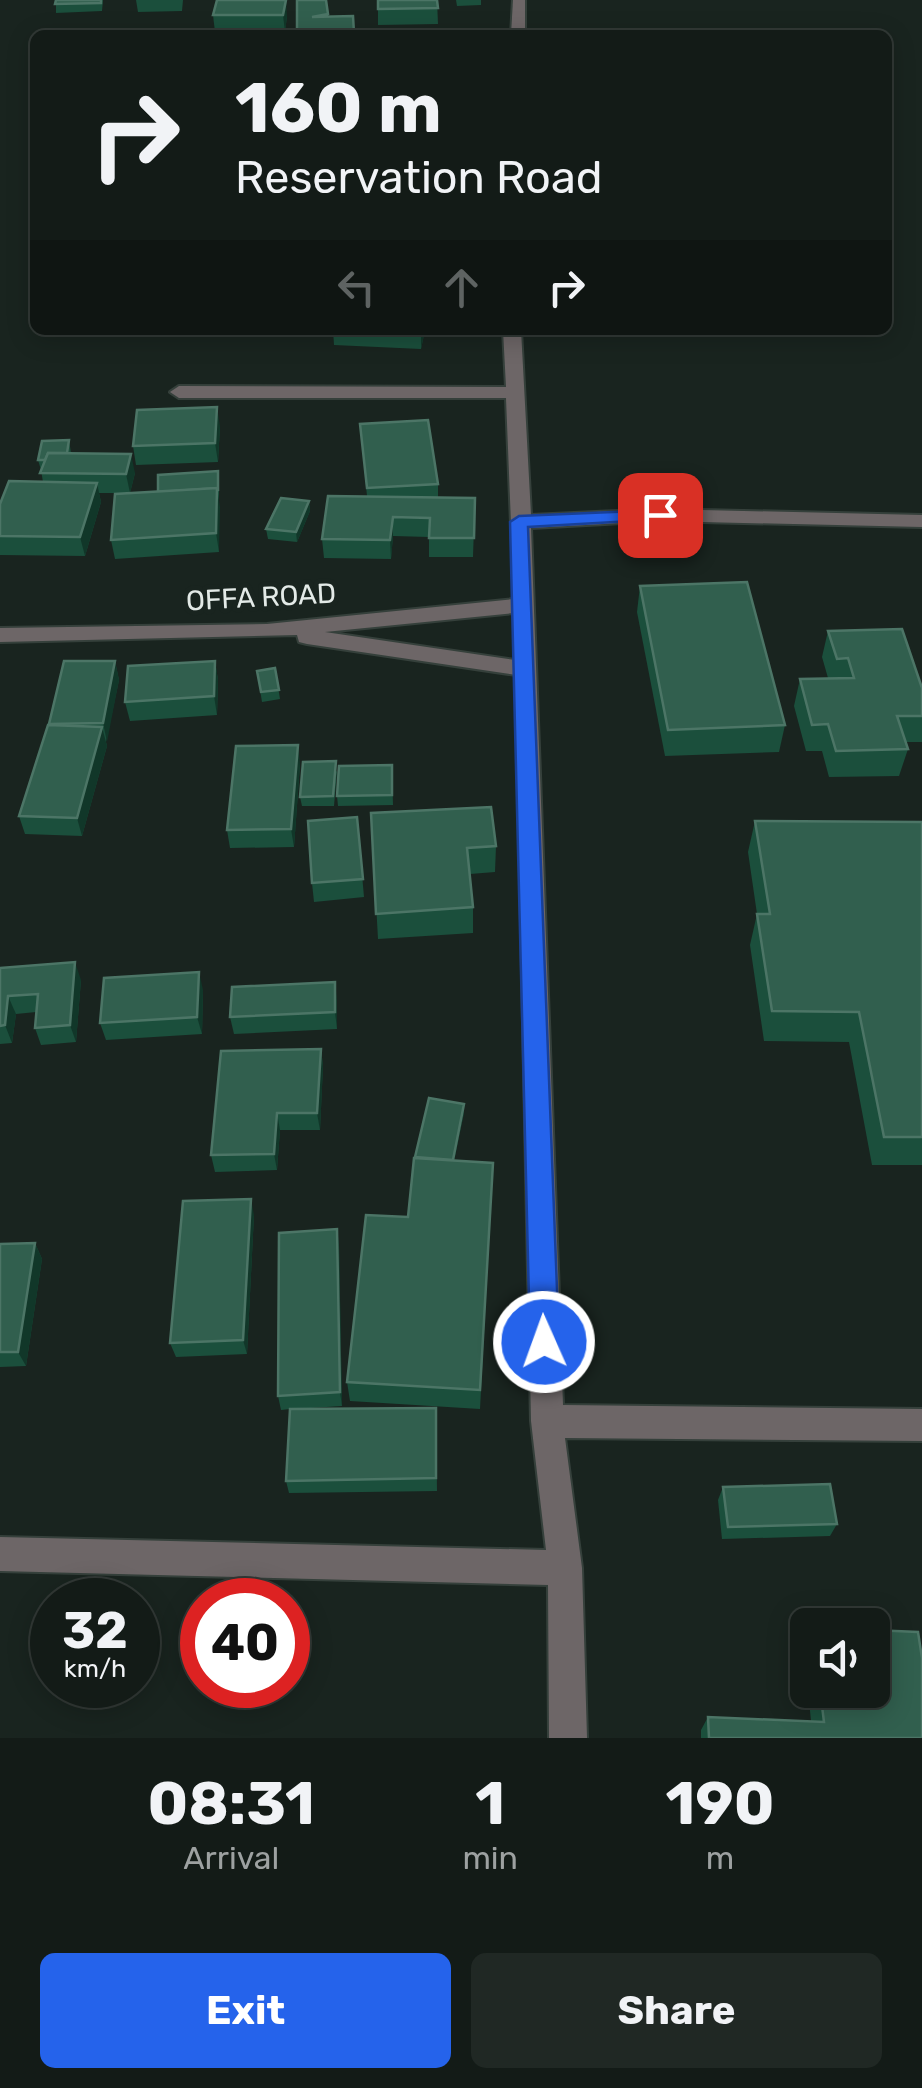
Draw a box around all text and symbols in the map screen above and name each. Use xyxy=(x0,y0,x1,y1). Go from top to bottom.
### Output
text: 160 m xyxy=(235,67,442,150)
icon: right xyxy=(70,70,200,200)
text: Reservation Road xyxy=(235,151,603,204)
icon: left xyxy=(329,260,384,315)
icon: ahead xyxy=(434,260,489,315)
icon: right xyxy=(539,260,594,315)
pin xyxy=(618,473,703,558)
icon: arrive xyxy=(633,488,688,543)
street label: OFFA ROAD xyxy=(185,577,337,617)
position arrow xyxy=(492,1290,596,1394)
speed limit sign: 40 xyxy=(180,1578,310,1708)
text: 32 xyxy=(62,1601,128,1661)
map controls xyxy=(790,1608,890,1708)
button: sound xyxy=(790,1608,890,1708)
text: km/h xyxy=(64,1654,126,1683)
text: 08:31 xyxy=(147,1768,315,1839)
text: 1 xyxy=(475,1768,505,1839)
text: 190 xyxy=(665,1768,775,1839)
text: Arrival xyxy=(183,1839,279,1877)
text: min xyxy=(462,1839,518,1877)
text: m xyxy=(706,1839,734,1877)
button: Exit xyxy=(40,1953,451,2068)
button: Share xyxy=(471,1953,882,2068)

